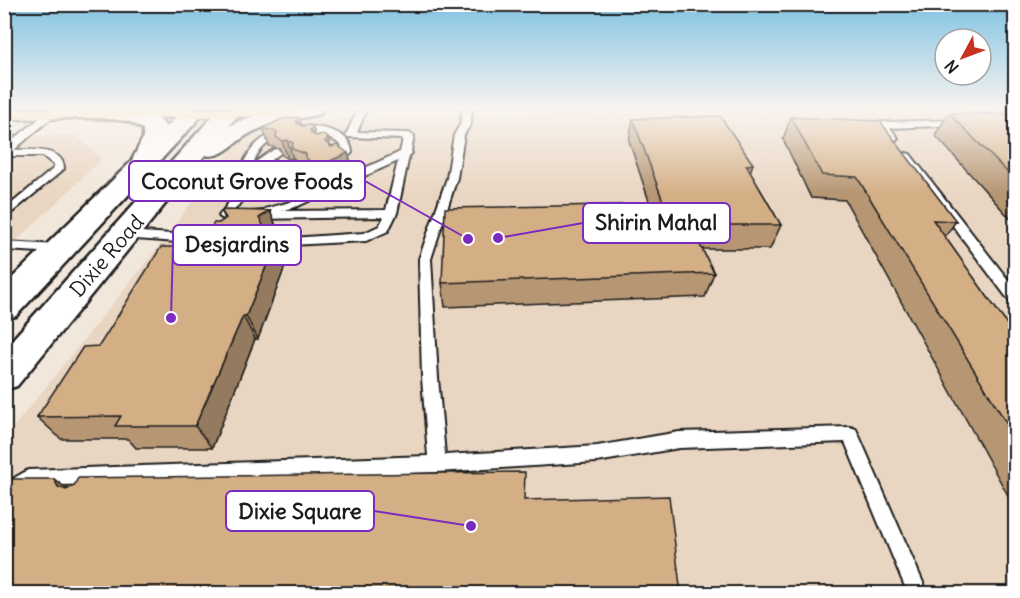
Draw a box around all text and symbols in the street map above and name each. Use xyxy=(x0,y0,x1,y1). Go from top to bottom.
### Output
north arrow xyxy=(933,27,993,87)
text: N xyxy=(941,56,963,78)
callout: Coconut Grove Foods xyxy=(129,161,365,201)
text: Coconut Grove Foods xyxy=(141,167,353,195)
callout: Shirin Mahal xyxy=(583,203,730,243)
text: Shirin Mahal xyxy=(595,208,717,236)
street label: Dixie Road xyxy=(64,209,150,302)
callout: Desjardins xyxy=(173,225,301,265)
text: Desjardins xyxy=(185,230,289,258)
callout: Dixie Square xyxy=(226,491,374,531)
text: Dixie Square xyxy=(238,497,362,525)

